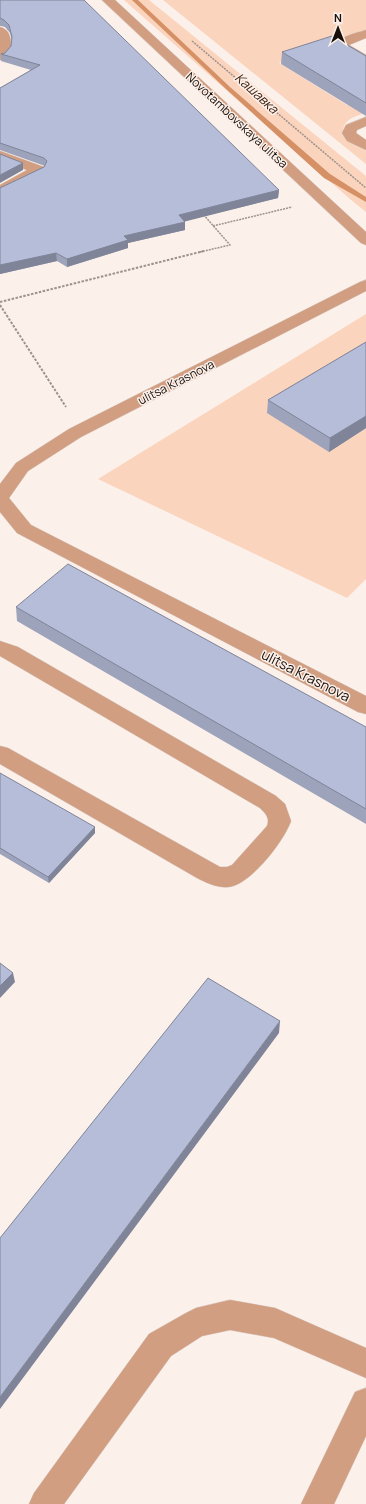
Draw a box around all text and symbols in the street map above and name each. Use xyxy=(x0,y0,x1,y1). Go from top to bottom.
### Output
north arrow xyxy=(318,8,358,48)
text: N xyxy=(334,10,342,25)
street label: Novotambovskaya ulitsa xyxy=(182,68,292,172)
water label: Кашавка xyxy=(231,69,283,118)
street label: ulitsa Krasnova xyxy=(135,355,217,409)
street label: ulitsa Krasnova xyxy=(258,644,354,706)

